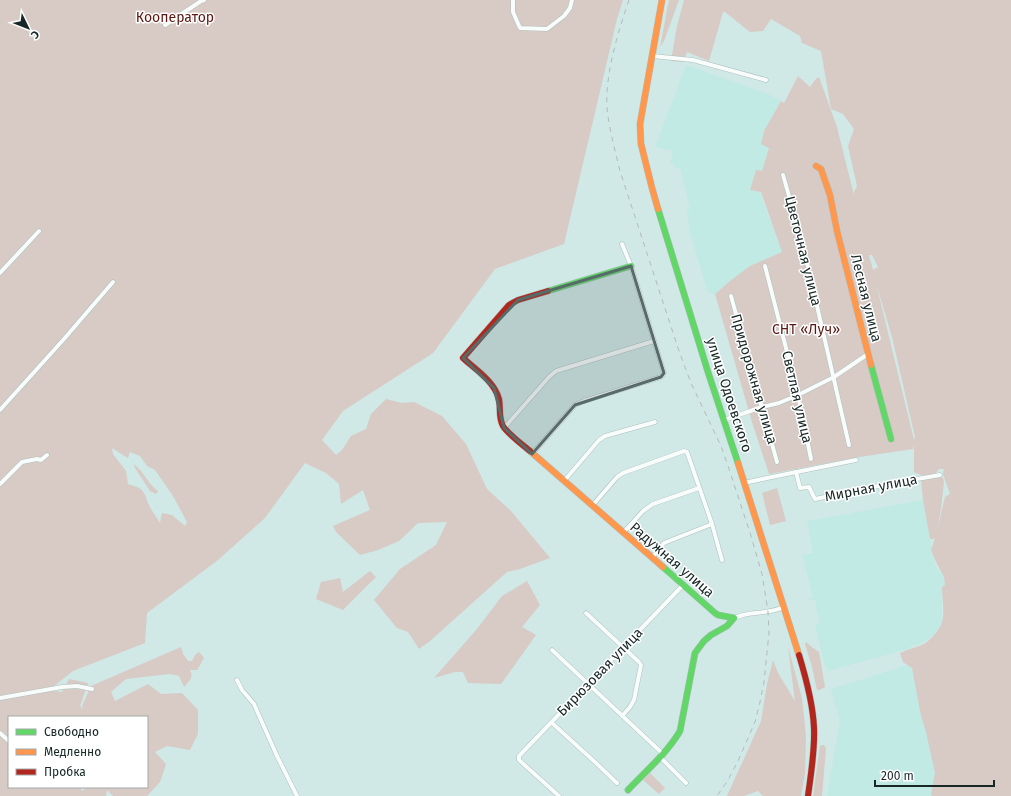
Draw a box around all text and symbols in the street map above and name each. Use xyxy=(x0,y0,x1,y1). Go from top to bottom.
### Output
north arrow xyxy=(8,8,48,48)
park label: Кооператор xyxy=(136,9,214,26)
text: С xyxy=(28,28,42,42)
street label: Цветочная улица xyxy=(781,194,825,308)
street label: Лесная улица xyxy=(847,252,885,344)
street label: Придорожная улица xyxy=(727,312,781,446)
park label: СНТ «Луч» xyxy=(772,321,840,338)
street label: улица Одоевского xyxy=(702,336,756,454)
street label: Светлая улица xyxy=(778,349,816,445)
street label: Мирная улица xyxy=(823,471,919,505)
street label: Радужная улица xyxy=(626,519,718,601)
street label: Бирюзовая улица xyxy=(553,624,647,720)
legend xyxy=(8,716,148,788)
text: Свободно xyxy=(44,725,99,739)
text: Медленно xyxy=(44,745,101,759)
scale bar xyxy=(875,762,994,788)
text: Пробка xyxy=(44,765,86,779)
text: 200 m xyxy=(881,769,914,783)

